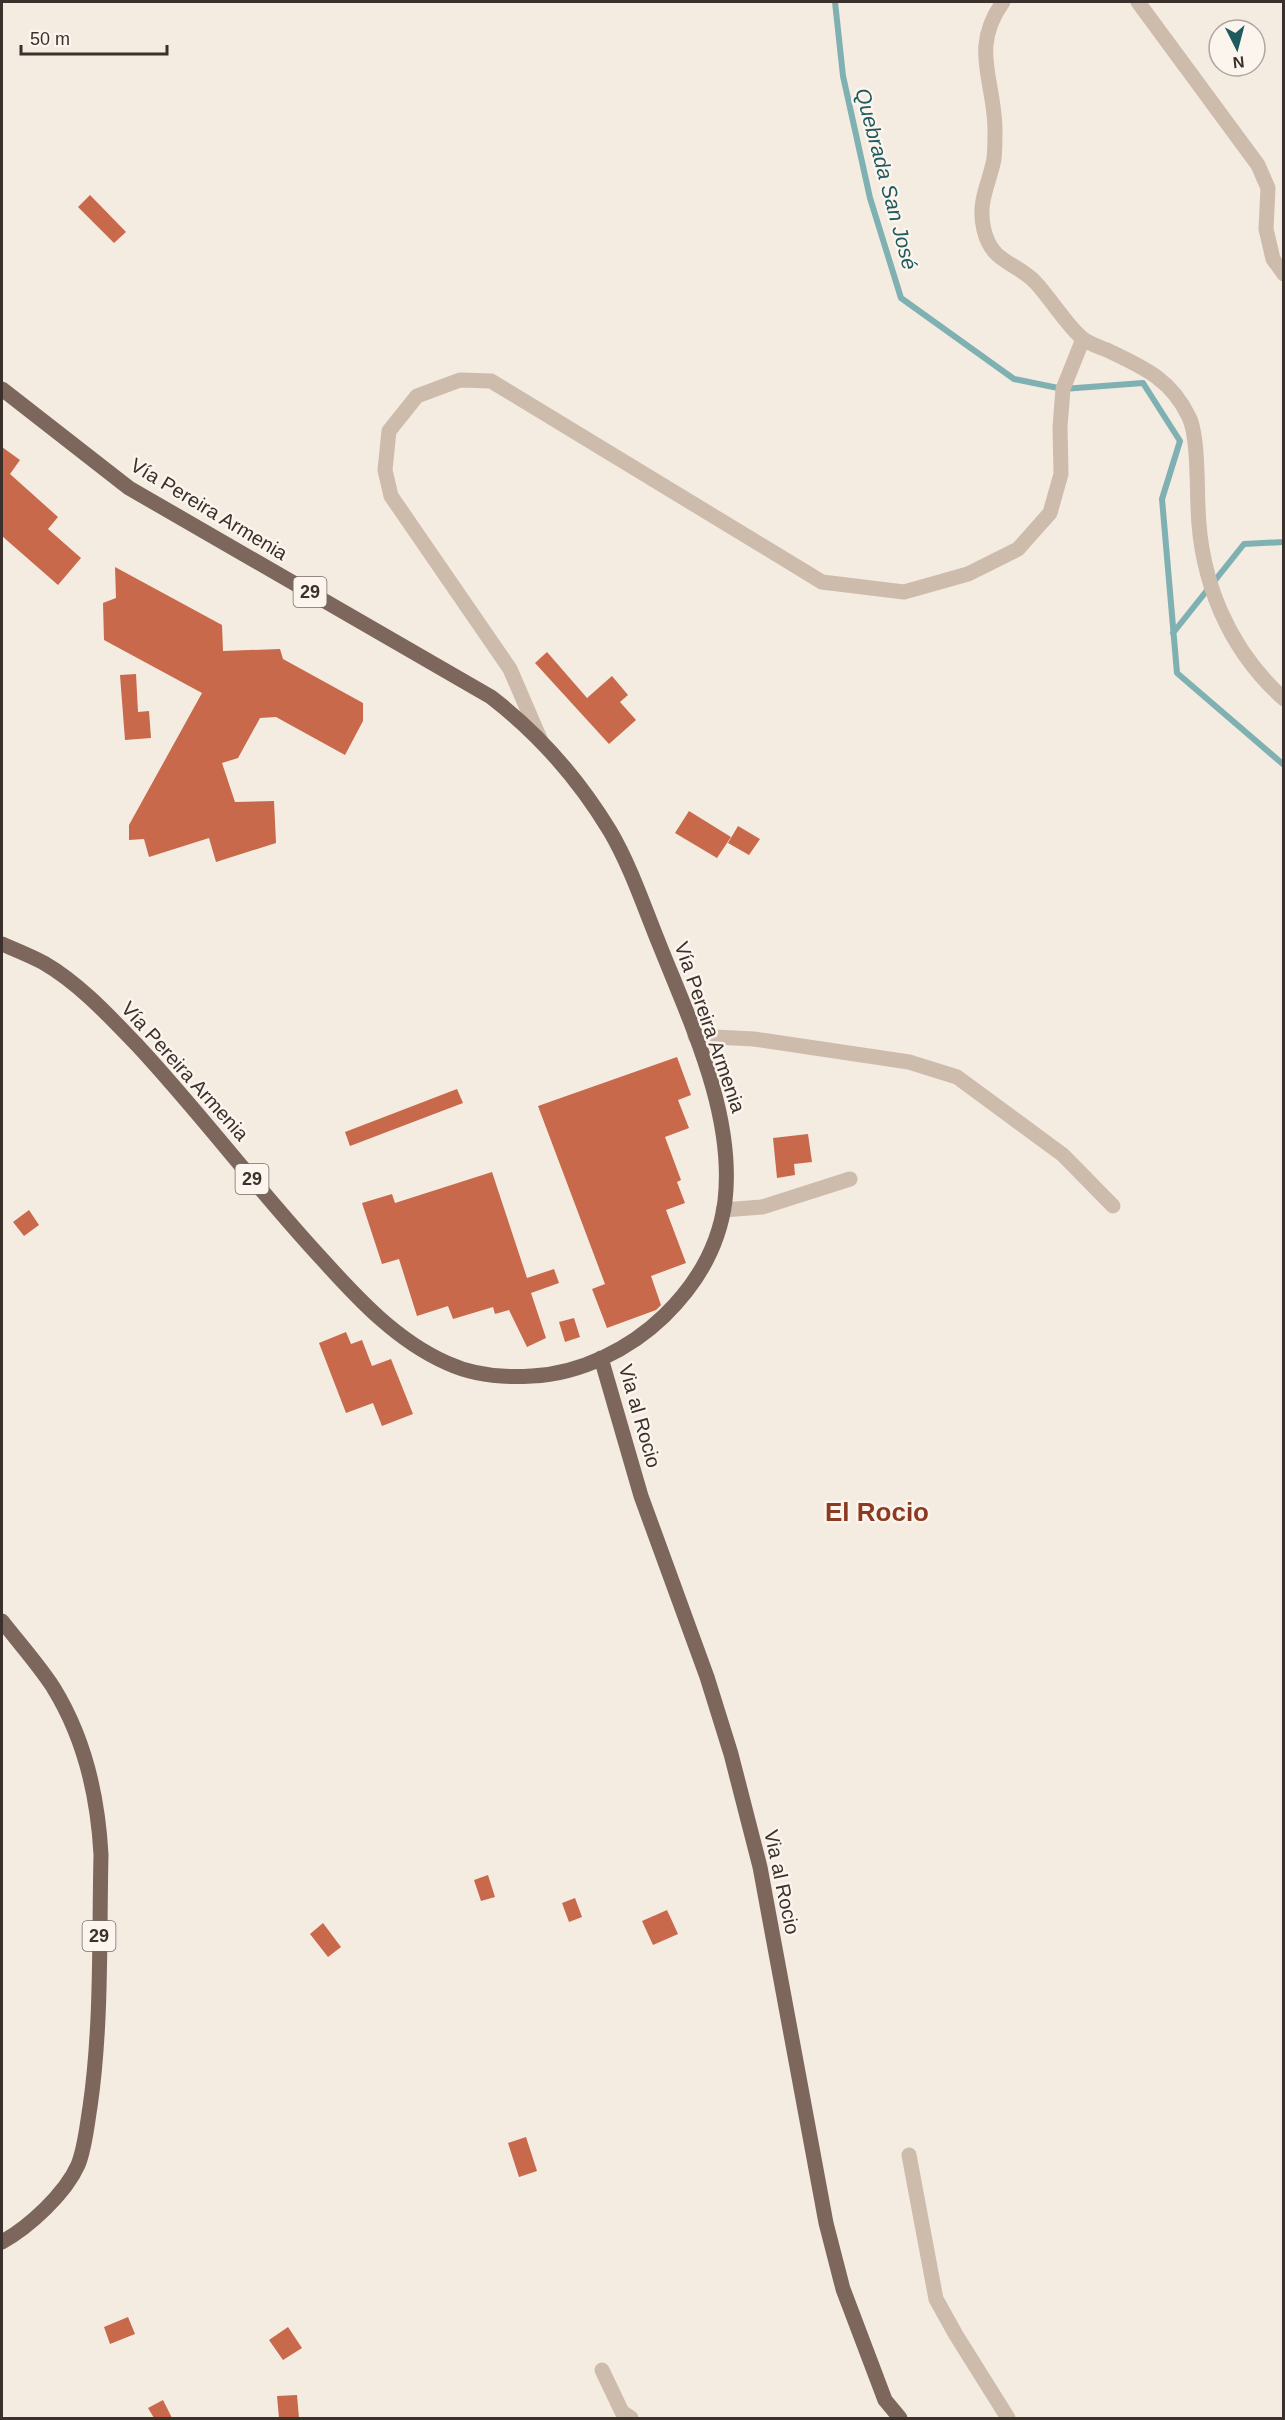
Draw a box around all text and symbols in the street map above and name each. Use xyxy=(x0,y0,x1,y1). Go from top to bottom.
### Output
scale bar xyxy=(21,18,166,56)
north arrow xyxy=(1207,18,1267,78)
text: 50 m xyxy=(30,29,70,49)
text: N xyxy=(1232,53,1245,71)
water label: Quebrada San José xyxy=(851,86,922,272)
street label: Vía Pereira Armenia xyxy=(127,453,292,565)
road number: 29 xyxy=(294,577,326,607)
street label: Vía Pereira Armenia xyxy=(670,939,750,1116)
street label: Vía Pereira Armenia xyxy=(117,997,254,1146)
road number: 29 xyxy=(236,1164,268,1194)
street label: Via al Rocio xyxy=(615,1362,665,1470)
district label: El Rocio xyxy=(825,1497,929,1527)
street label: Via al Rocio xyxy=(760,1828,804,1936)
road number: 29 xyxy=(82,1921,116,1951)

